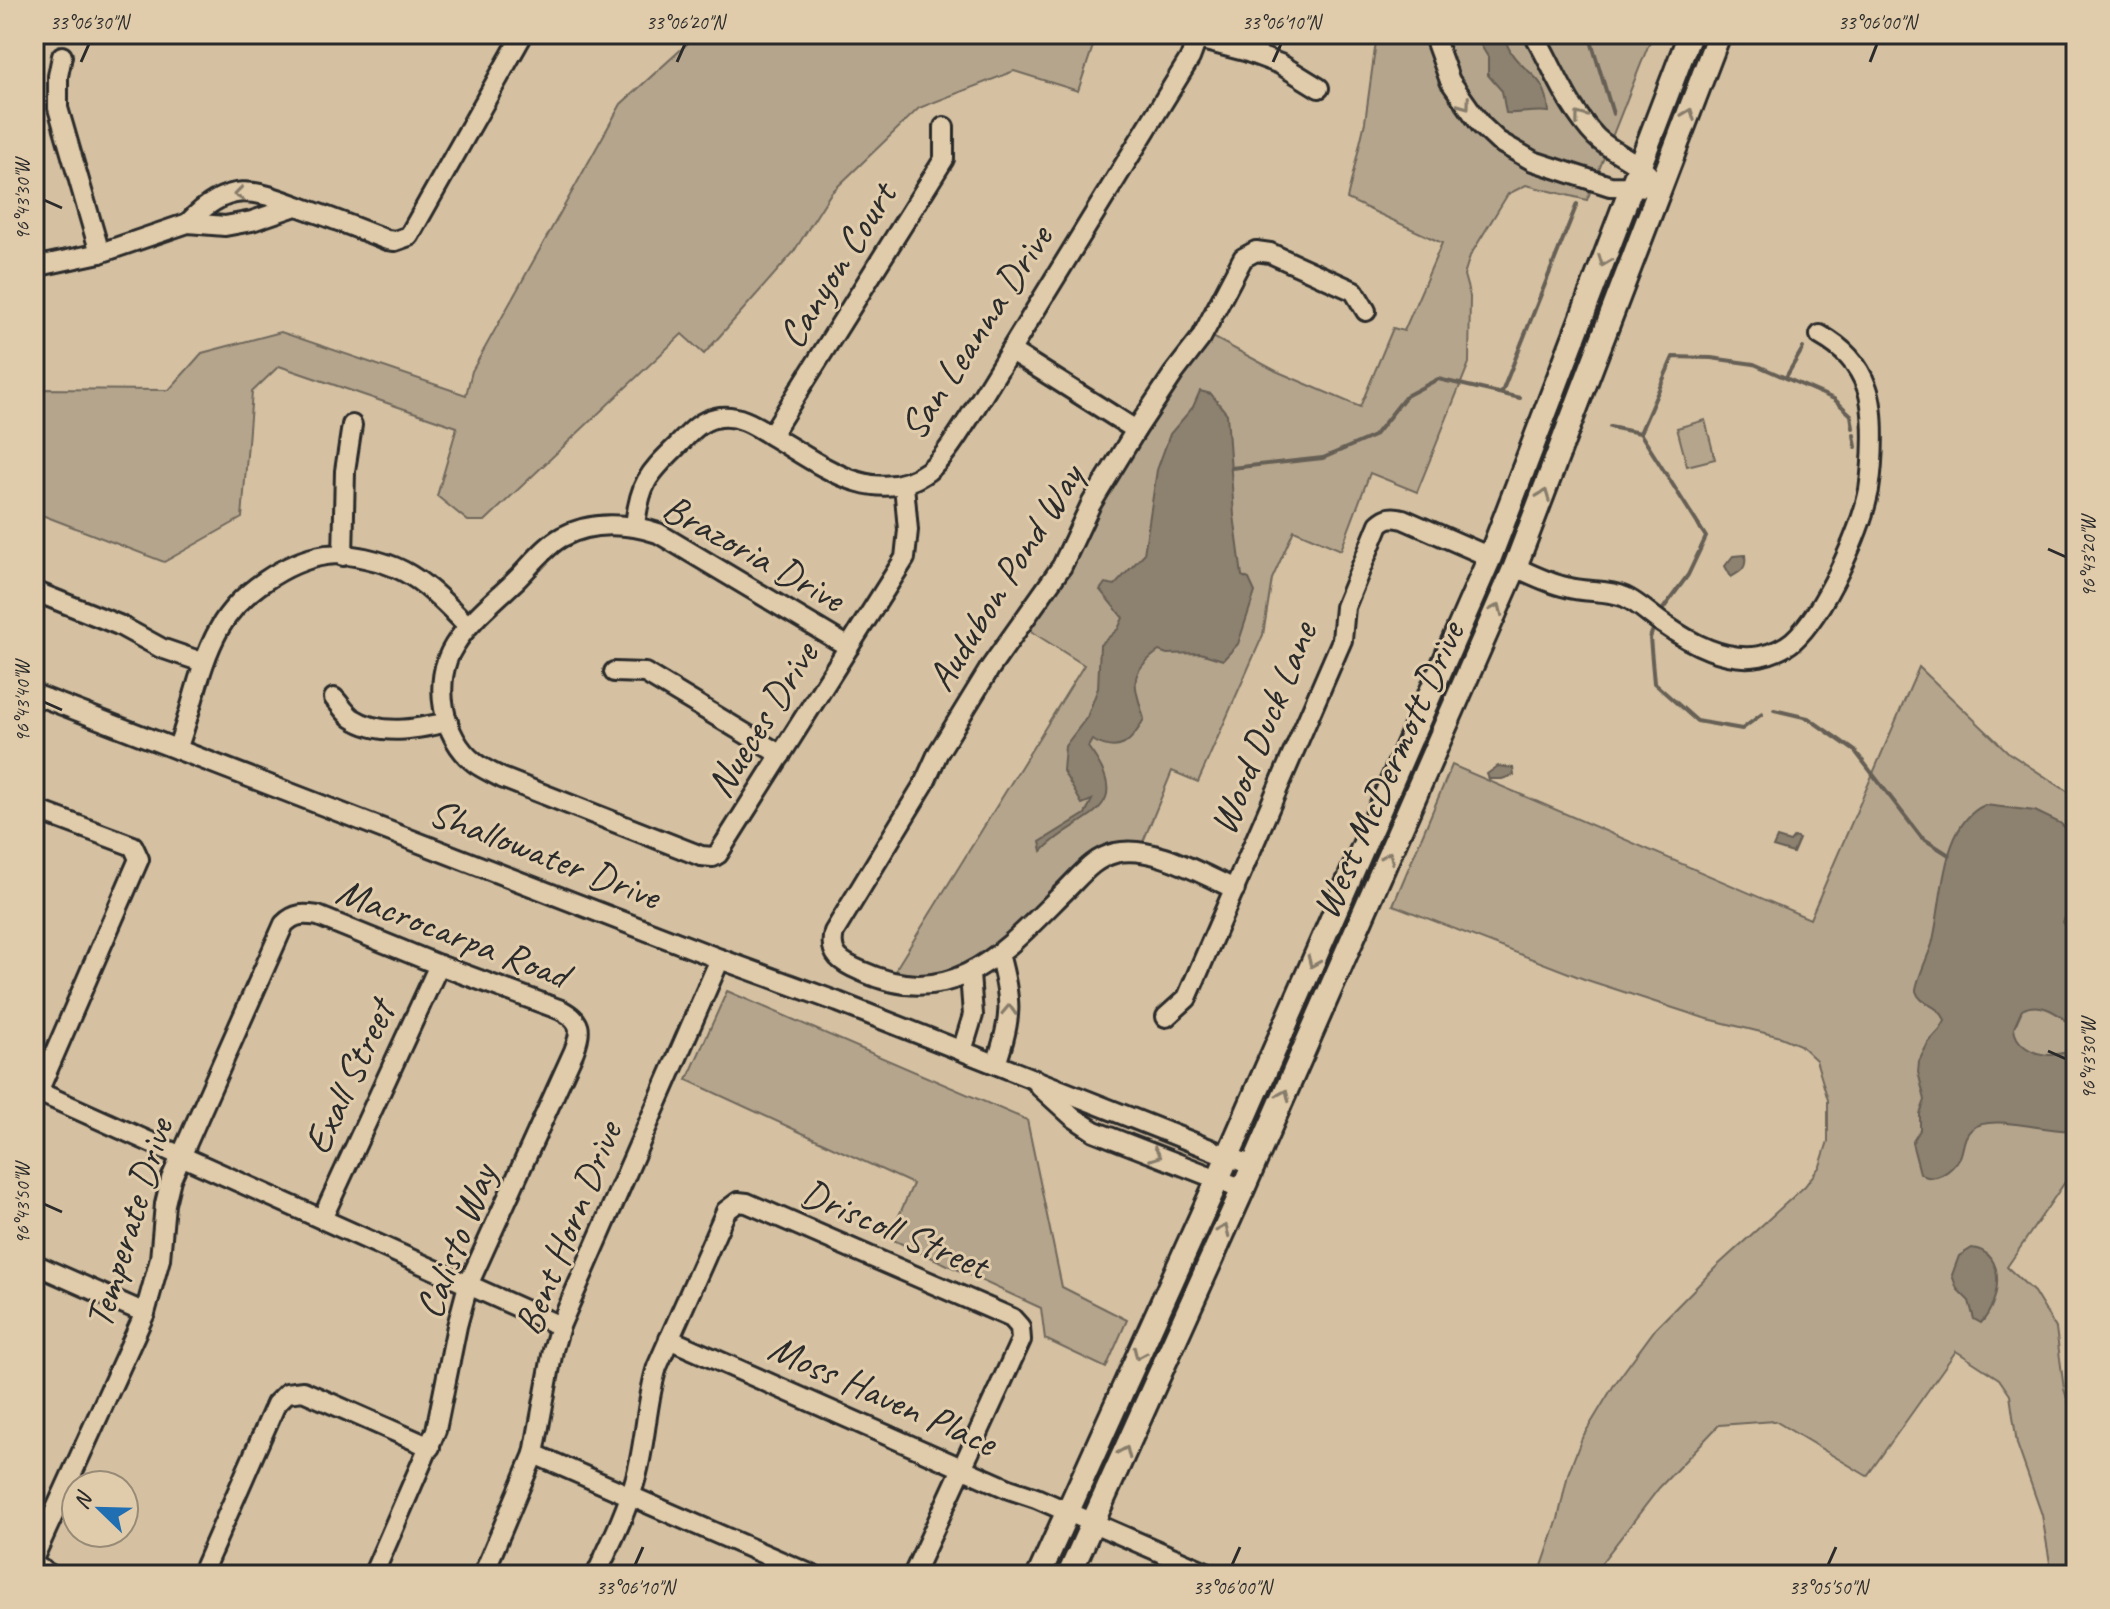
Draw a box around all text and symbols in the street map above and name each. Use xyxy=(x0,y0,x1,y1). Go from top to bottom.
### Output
text: 33°06'30"N xyxy=(50,10,131,35)
text: 33°06'20"N xyxy=(646,10,727,35)
text: 33°06'10"N xyxy=(1242,10,1323,35)
text: 33°06'00"N xyxy=(1838,10,1919,35)
one-way arrow xyxy=(1456,96,1470,110)
one-way arrow xyxy=(1679,107,1696,121)
one-way arrow xyxy=(1576,112,1590,126)
text: 96°43'30"W xyxy=(10,156,35,241)
street label: Canyon Court xyxy=(767,171,909,357)
one-way arrow xyxy=(232,186,245,203)
street label: San Leanna Drive xyxy=(888,213,1065,449)
one-way arrow xyxy=(1597,253,1614,267)
street label: Audubon Pond Way xyxy=(915,452,1096,700)
street label: Brazoria Drive xyxy=(654,483,856,625)
one-way arrow xyxy=(1535,489,1551,503)
text: 96°43'20"W xyxy=(2076,513,2101,598)
one-way arrow xyxy=(1487,603,1503,617)
street label: Wood Duck Lane xyxy=(1198,612,1329,842)
street label: West McDermott Drive xyxy=(1300,612,1477,926)
street label: Nueces Drive xyxy=(695,630,831,807)
text: 96°43'40"W xyxy=(10,658,35,743)
street label: Shallowater Drive xyxy=(422,787,670,922)
one-way arrow xyxy=(1379,850,1395,865)
street label: Macrocarpa Road xyxy=(330,866,581,1002)
one-way arrow xyxy=(1306,954,1322,968)
street label: Exall Street xyxy=(292,988,408,1162)
one-way arrow xyxy=(1000,1003,1018,1016)
text: 96°43'30"W xyxy=(2076,1015,2101,1100)
one-way arrow xyxy=(1274,1089,1290,1103)
street label: Temperate Drive xyxy=(73,1110,185,1334)
street label: Bent Horn Drive xyxy=(503,1112,634,1342)
one-way arrow xyxy=(1148,1145,1162,1162)
street label: Calisto Way xyxy=(404,1154,509,1325)
text: 96°43'50"W xyxy=(10,1160,35,1245)
street label: Driscoll Street xyxy=(794,1167,999,1292)
one-way arrow xyxy=(1215,1224,1231,1238)
street label: Moss Haven Place xyxy=(761,1323,1007,1468)
one-way arrow xyxy=(1133,1346,1149,1361)
one-way arrow xyxy=(1115,1446,1131,1461)
north arrow xyxy=(60,1469,140,1549)
text: N xyxy=(67,1487,99,1513)
text: 33°06'10"N xyxy=(596,1575,677,1600)
text: 33°06'00"N xyxy=(1193,1575,1274,1600)
text: 33°05'50"N xyxy=(1789,1575,1870,1600)

